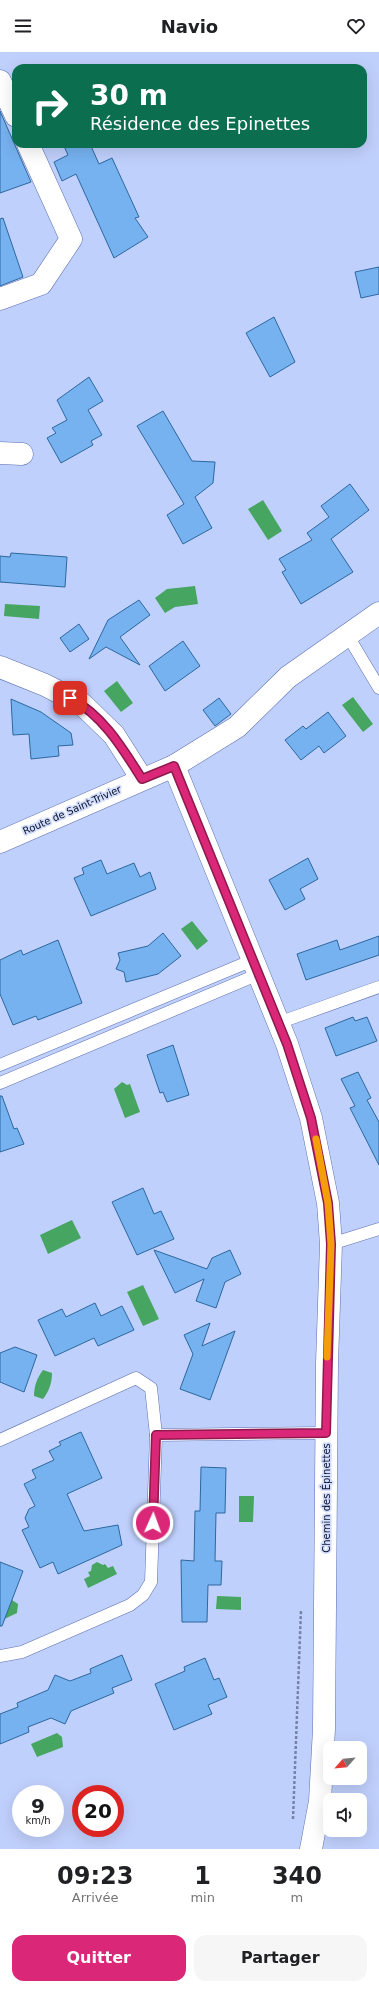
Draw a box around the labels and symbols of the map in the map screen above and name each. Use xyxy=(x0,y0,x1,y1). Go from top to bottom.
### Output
pin xyxy=(53,681,87,715)
street label: Route de Saint-Trivier xyxy=(21,783,124,837)
street label: Chemin des Épinettes xyxy=(320,1443,332,1553)
position arrow xyxy=(132,1502,174,1544)
north arrow xyxy=(323,1741,367,1785)
speed limit sign: 20 xyxy=(72,1785,124,1837)

